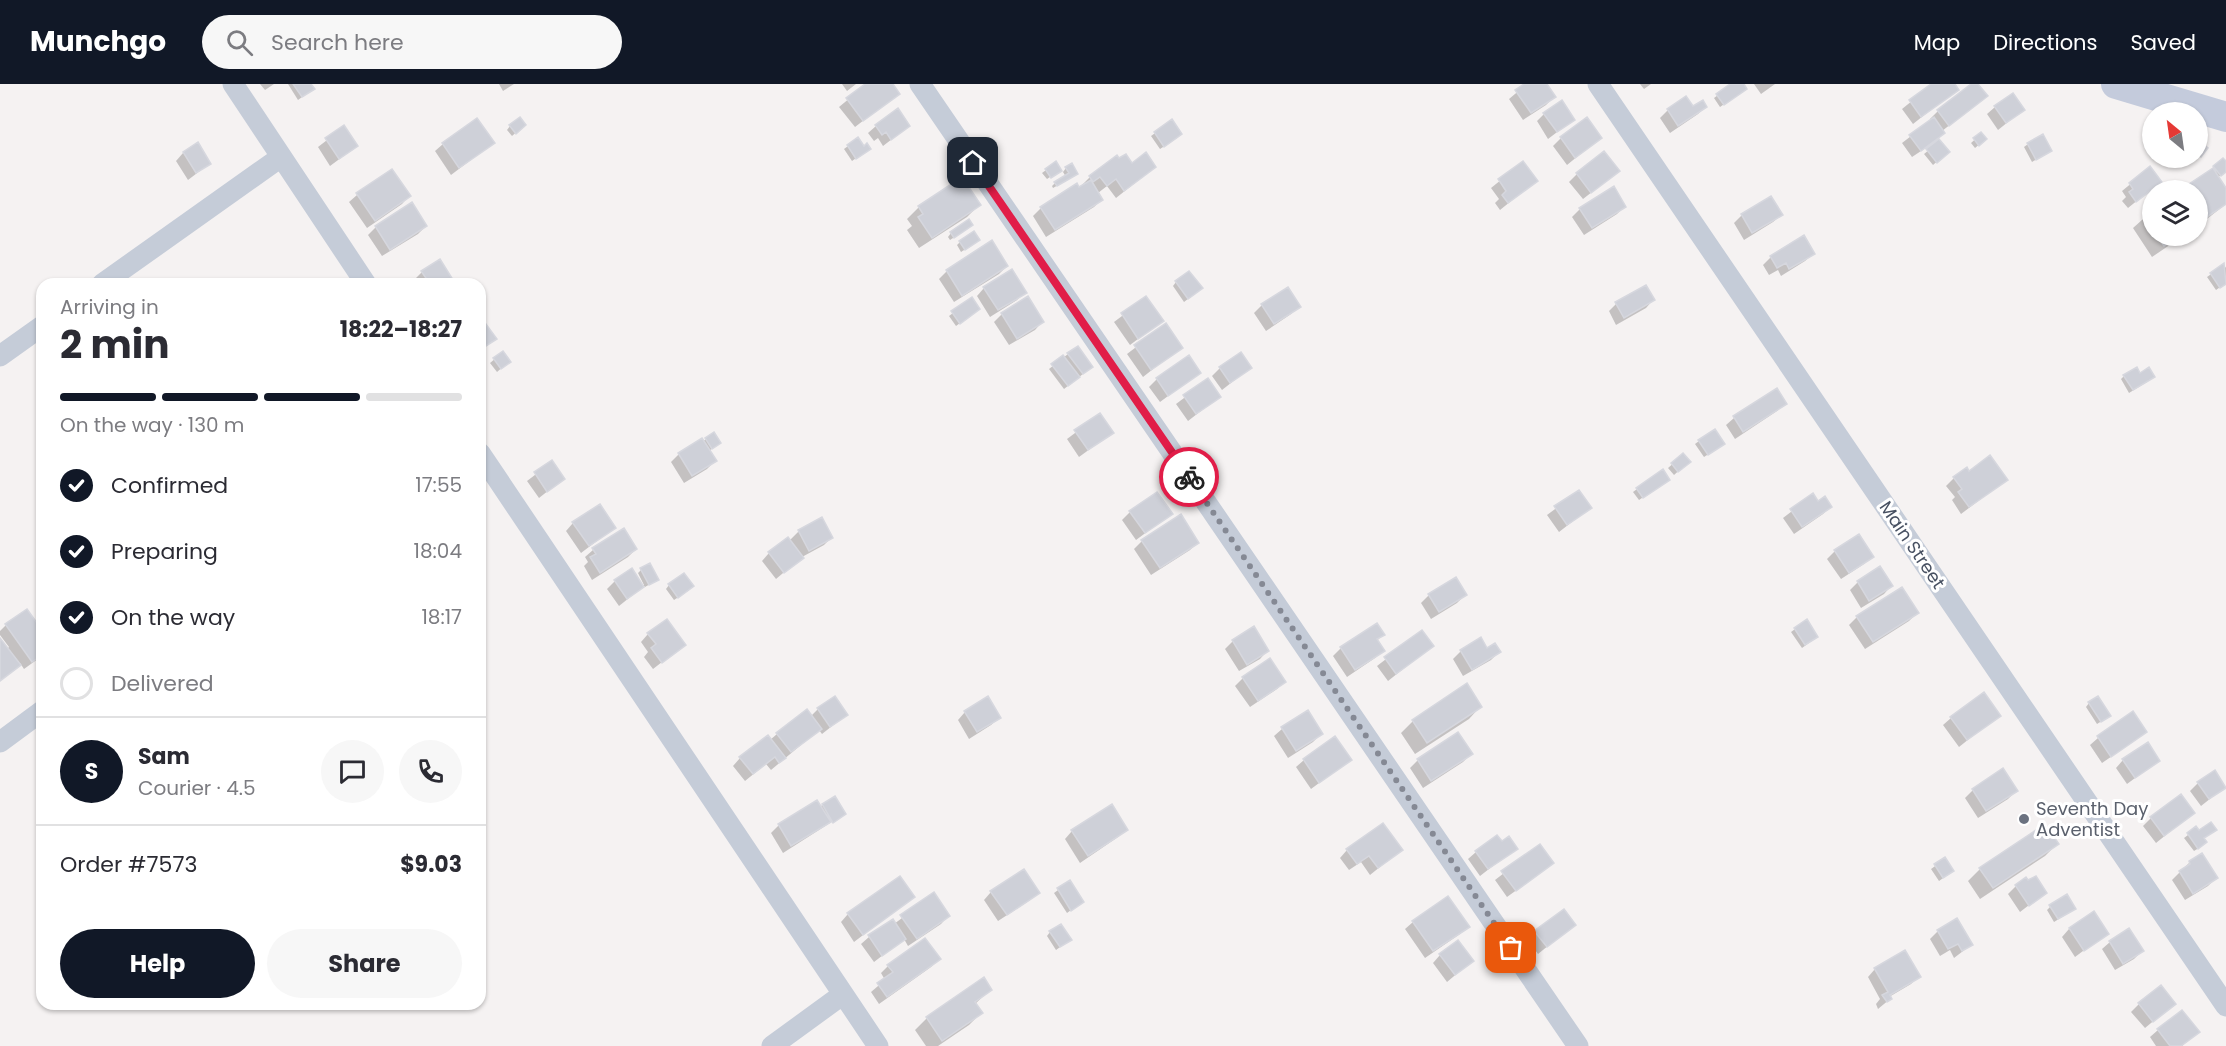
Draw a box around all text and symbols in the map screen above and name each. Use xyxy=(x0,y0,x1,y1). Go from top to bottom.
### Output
search box xyxy=(202,15,622,69)
text: Munchgo xyxy=(30,22,166,61)
icon: search xyxy=(223,26,256,59)
text: Search here xyxy=(271,27,404,58)
text: Map xyxy=(1914,28,1960,57)
text: Directions xyxy=(1993,28,2097,57)
text: Saved xyxy=(2130,28,2196,57)
north arrow xyxy=(2142,102,2208,168)
map controls xyxy=(2142,102,2208,246)
pin xyxy=(947,137,998,188)
icon: home xyxy=(956,146,989,179)
button: layers xyxy=(2142,180,2208,246)
text: Arriving in xyxy=(60,293,159,321)
text: 18:22–18:27 xyxy=(340,314,462,345)
text: 2 min xyxy=(60,317,170,372)
text: On the way · 130 m xyxy=(60,411,244,439)
courier xyxy=(1159,447,1219,507)
icon: bike xyxy=(1173,461,1206,494)
icon: check xyxy=(60,469,93,502)
text: Confirmed xyxy=(111,470,228,501)
text: 17:55 xyxy=(415,471,462,499)
street label: Main Street xyxy=(1874,496,1951,594)
icon: check xyxy=(60,535,93,568)
text: Preparing xyxy=(111,536,218,567)
text: 18:04 xyxy=(414,537,462,565)
icon: check xyxy=(60,601,93,634)
text: On the way xyxy=(111,602,235,633)
text: 18:17 xyxy=(421,603,462,631)
text: Delivered xyxy=(111,668,214,699)
button: chat xyxy=(321,740,384,803)
button: phone xyxy=(399,740,462,803)
text: Sam xyxy=(138,741,190,772)
text: S xyxy=(85,756,98,787)
text: Courier · 4.5 xyxy=(138,774,256,802)
place label: Seventh Day Adventist xyxy=(2036,796,2148,842)
marker: Seventh Day Adventist xyxy=(2017,812,2031,826)
text: Order #7573 xyxy=(60,849,197,880)
text: $9.03 xyxy=(400,849,462,880)
pin xyxy=(1485,922,1536,973)
button: Help xyxy=(60,929,255,998)
button: Share xyxy=(267,929,462,998)
icon: bag xyxy=(1494,931,1527,964)

